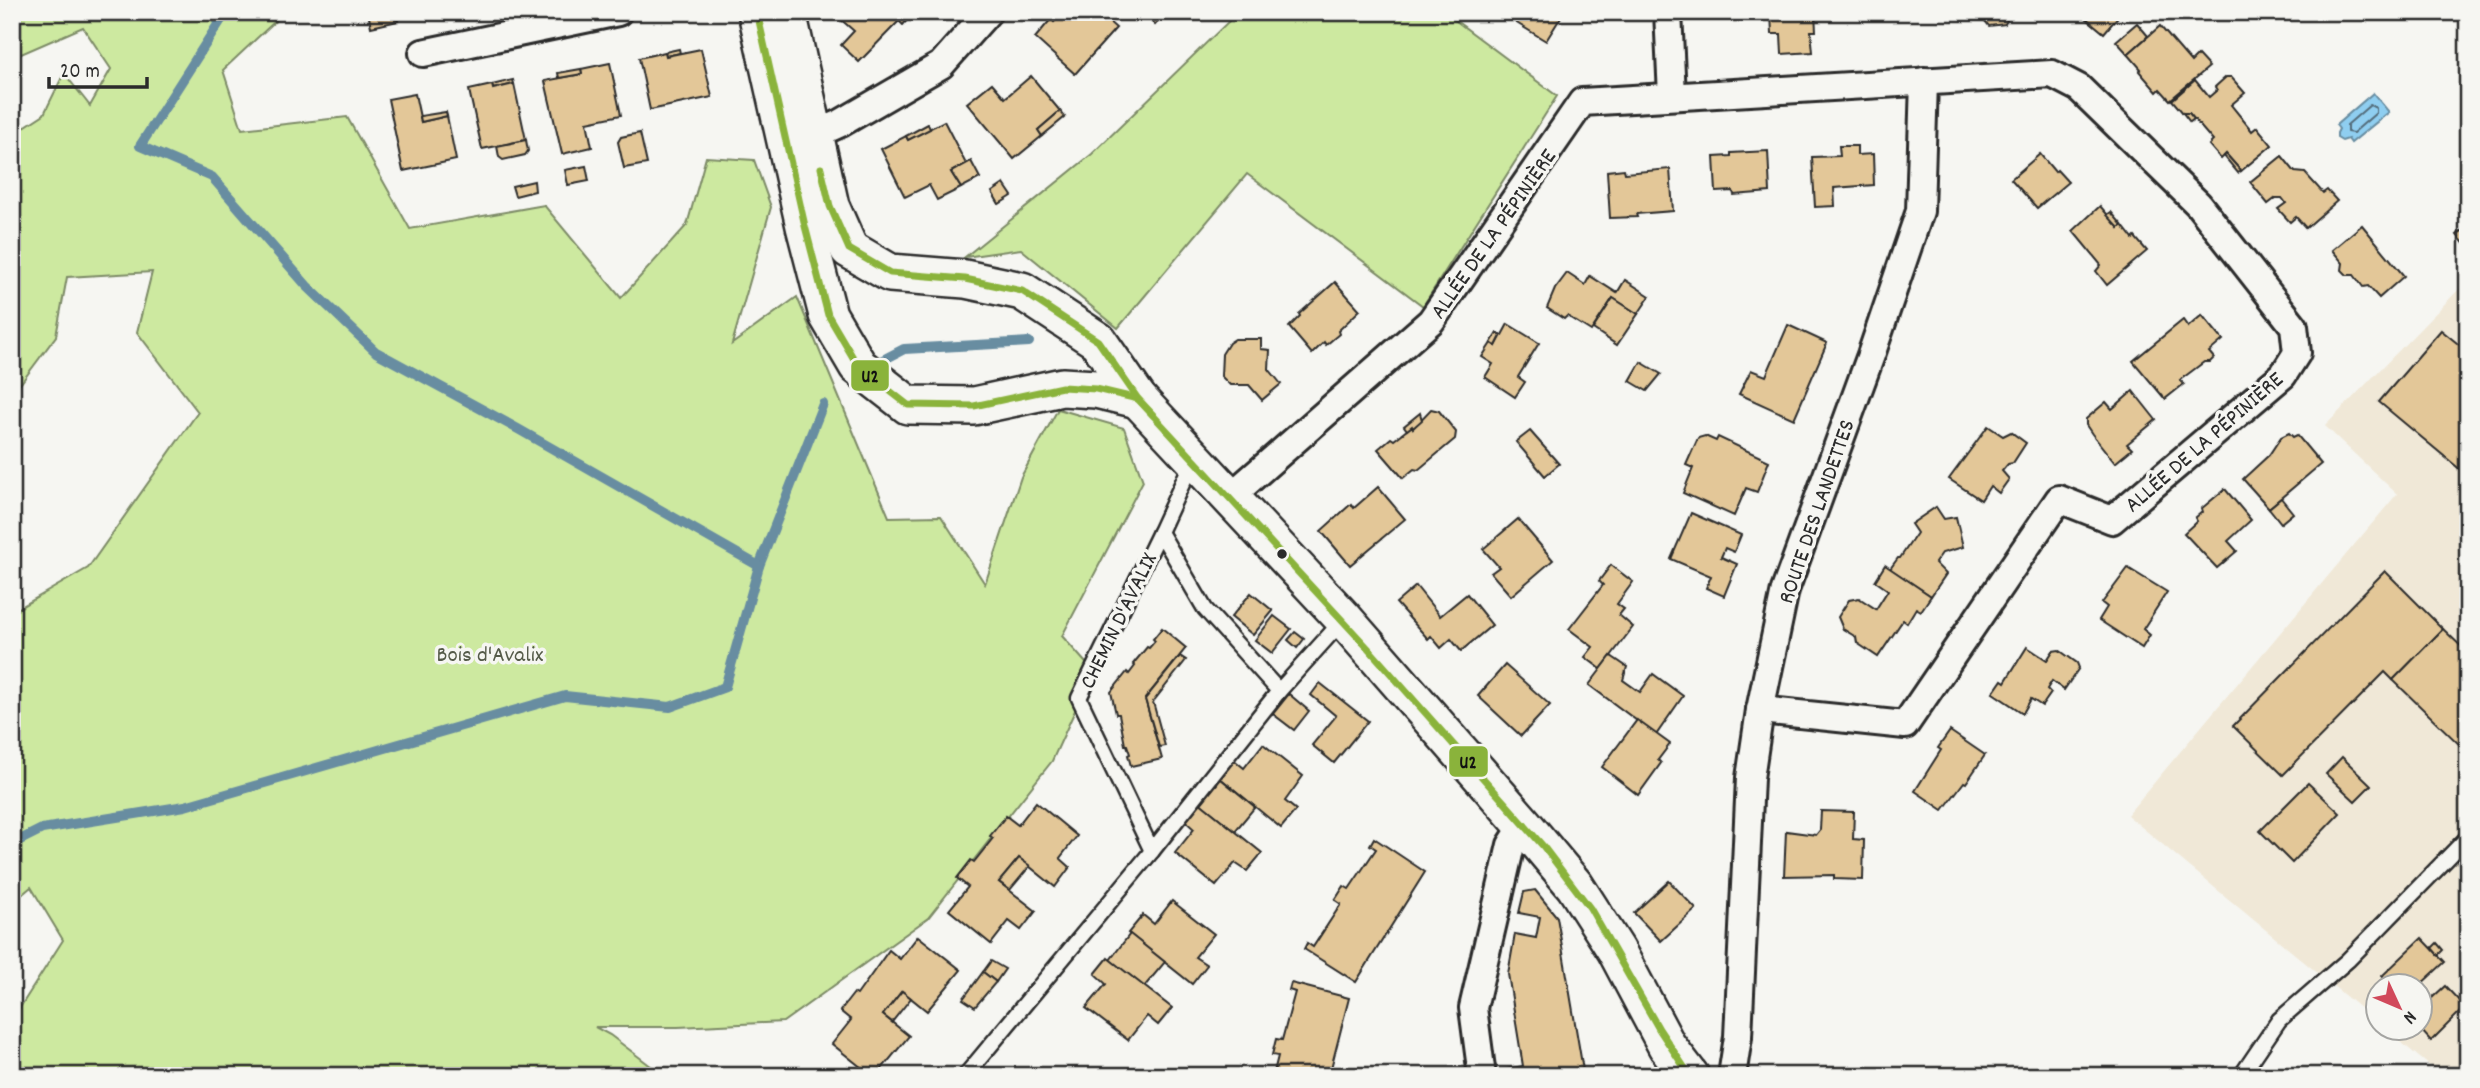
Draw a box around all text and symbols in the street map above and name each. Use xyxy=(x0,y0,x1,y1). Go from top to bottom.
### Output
scale bar xyxy=(49,46,147,90)
text: 20 m xyxy=(60,58,100,88)
street label: ALLÉE DE LA PÉPINIÈRE xyxy=(1424,143,1566,327)
line badge: U2 xyxy=(850,359,890,392)
text: U2 xyxy=(861,365,879,392)
street label: ALLÉE DE LA PÉPINIÈRE xyxy=(2118,365,2293,522)
street label: ROUTE DES LANDETTES xyxy=(1771,416,1865,609)
unlabelled marker xyxy=(1275,547,1289,561)
street label: CHEMIN D'AVALIX xyxy=(1073,548,1167,695)
park label: Bois d'Avalix xyxy=(437,640,544,673)
line badge: U2 xyxy=(1448,745,1489,778)
text: U2 xyxy=(1459,751,1477,778)
north arrow xyxy=(2364,972,2434,1042)
text: N xyxy=(2396,1004,2422,1029)

